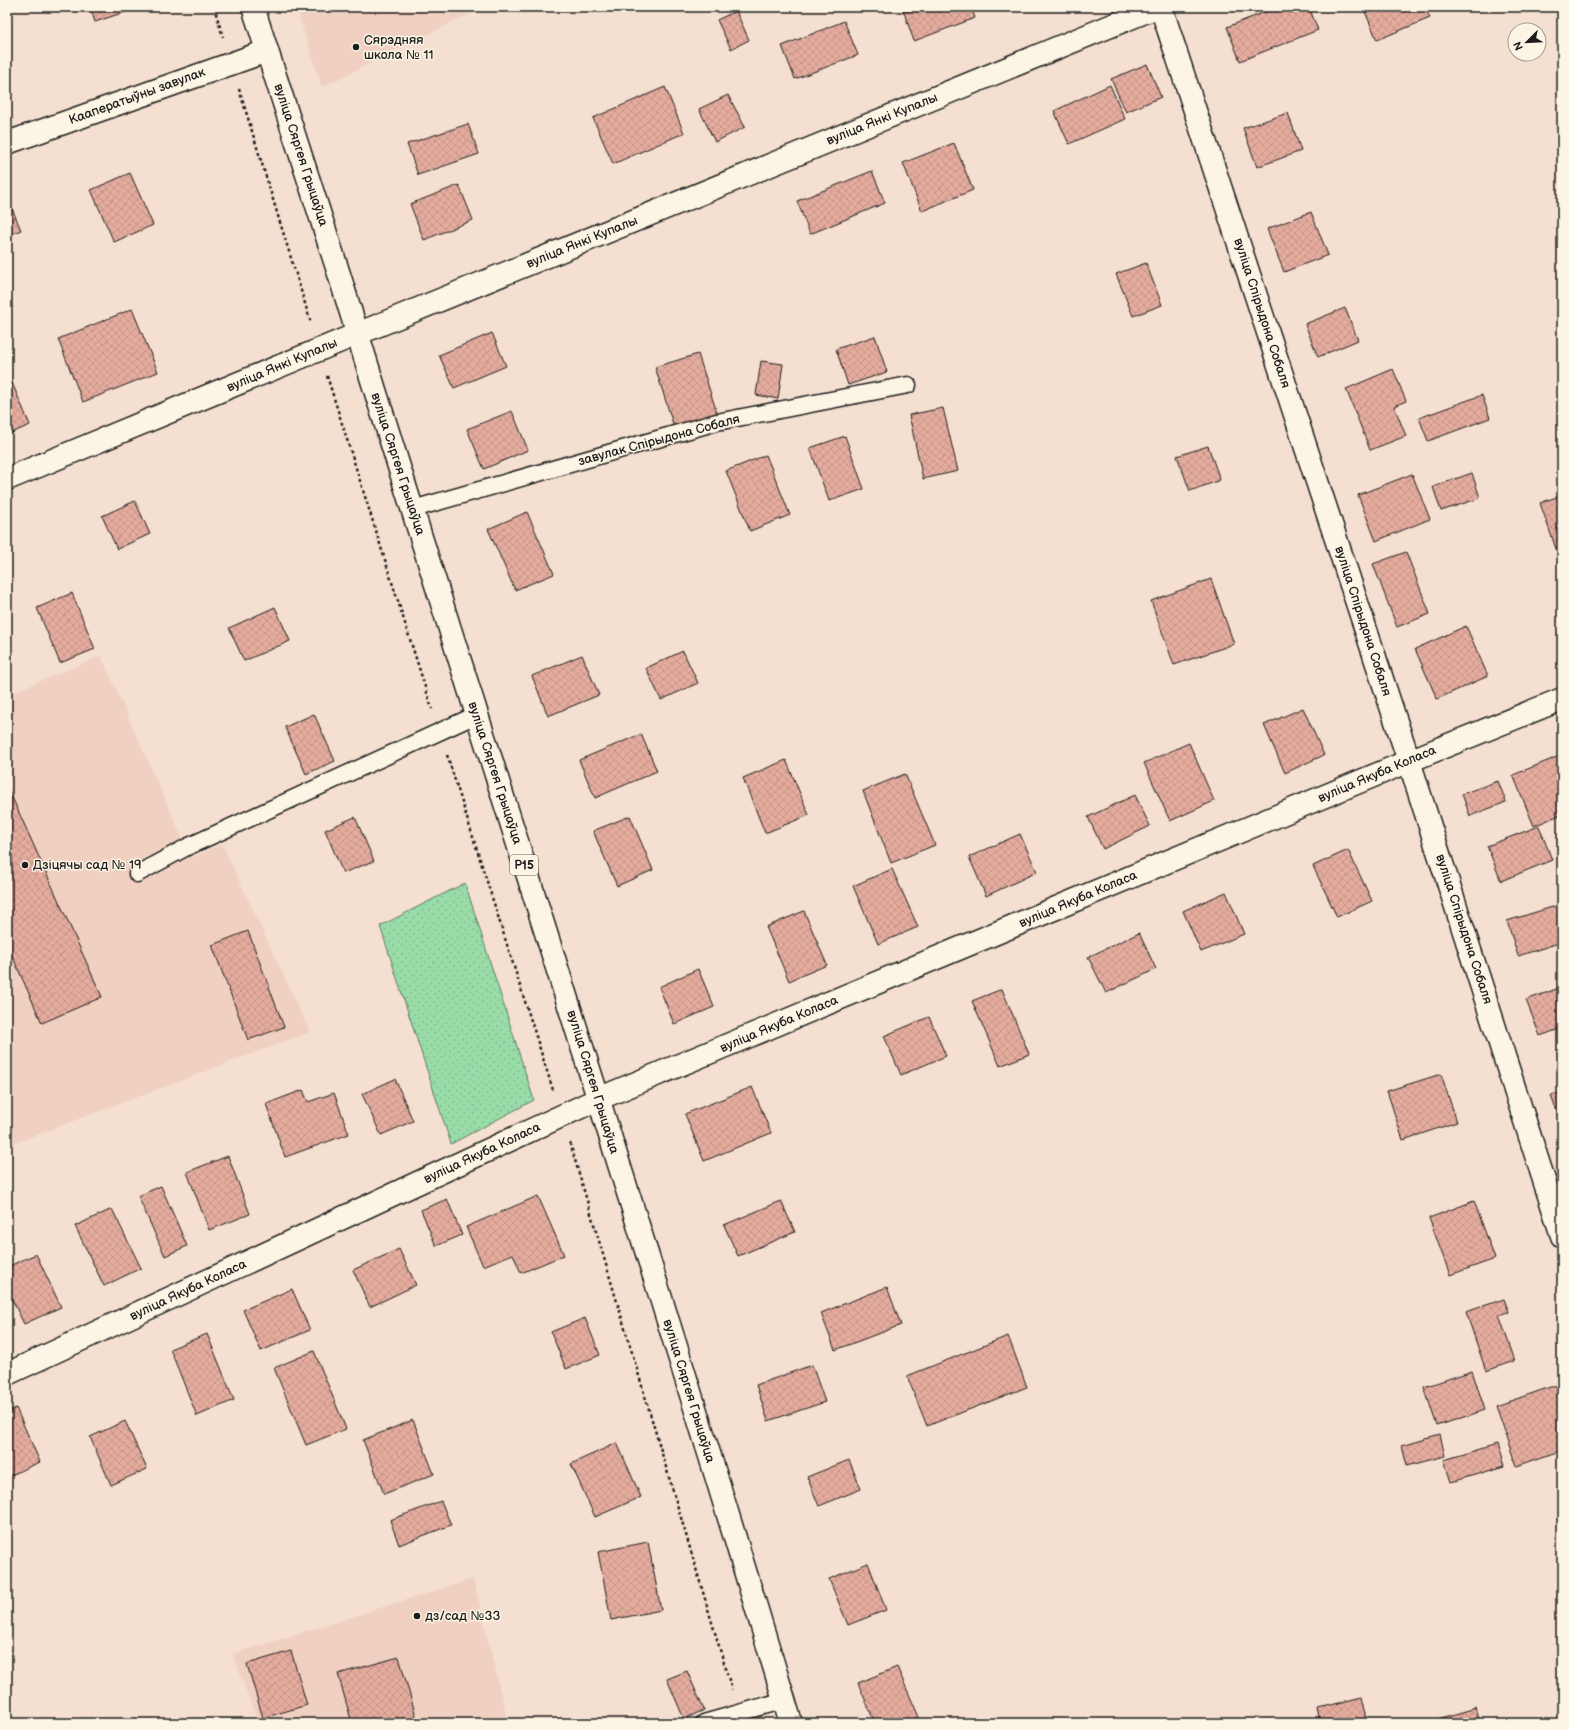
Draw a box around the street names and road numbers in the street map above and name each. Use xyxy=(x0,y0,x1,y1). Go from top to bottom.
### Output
street label: Кааператыўны завулак xyxy=(67,64,207,128)
street label: вуліца Сяргея Грыцаўца xyxy=(270,82,332,229)
street label: вуліца Янкі Купалы xyxy=(824,89,940,149)
street label: вуліца Янкі Купалы xyxy=(524,212,640,272)
street label: вуліца Спірыдона Собаля xyxy=(1230,236,1294,390)
street label: вуліца Янкі Купалы xyxy=(224,334,340,396)
street label: вуліца Сяргея Грыцаўца xyxy=(367,391,429,538)
street label: завулак Спірыдона Собаля xyxy=(576,411,742,469)
street label: вуліца Спірыдона Собаля xyxy=(1331,544,1395,698)
street label: вуліца Сяргея Грыцаўца xyxy=(464,700,526,847)
street label: вуліца Якуба Коласа xyxy=(1316,742,1439,806)
street label: вуліца Спірыдона Собаля xyxy=(1432,852,1496,1006)
road number: Р15 xyxy=(510,855,538,875)
street label: вуліца Якуба Коласа xyxy=(1017,867,1140,931)
street label: вуліца Якуба Коласа xyxy=(718,992,841,1056)
street label: вуліца Сяргея Грыцаўца xyxy=(564,1008,623,1156)
street label: вуліца Якуба Коласа xyxy=(421,1119,543,1187)
street label: вуліца Якуба Коласа xyxy=(127,1256,249,1324)
street label: вуліца Сяргея Грыцаўца xyxy=(660,1317,719,1465)

